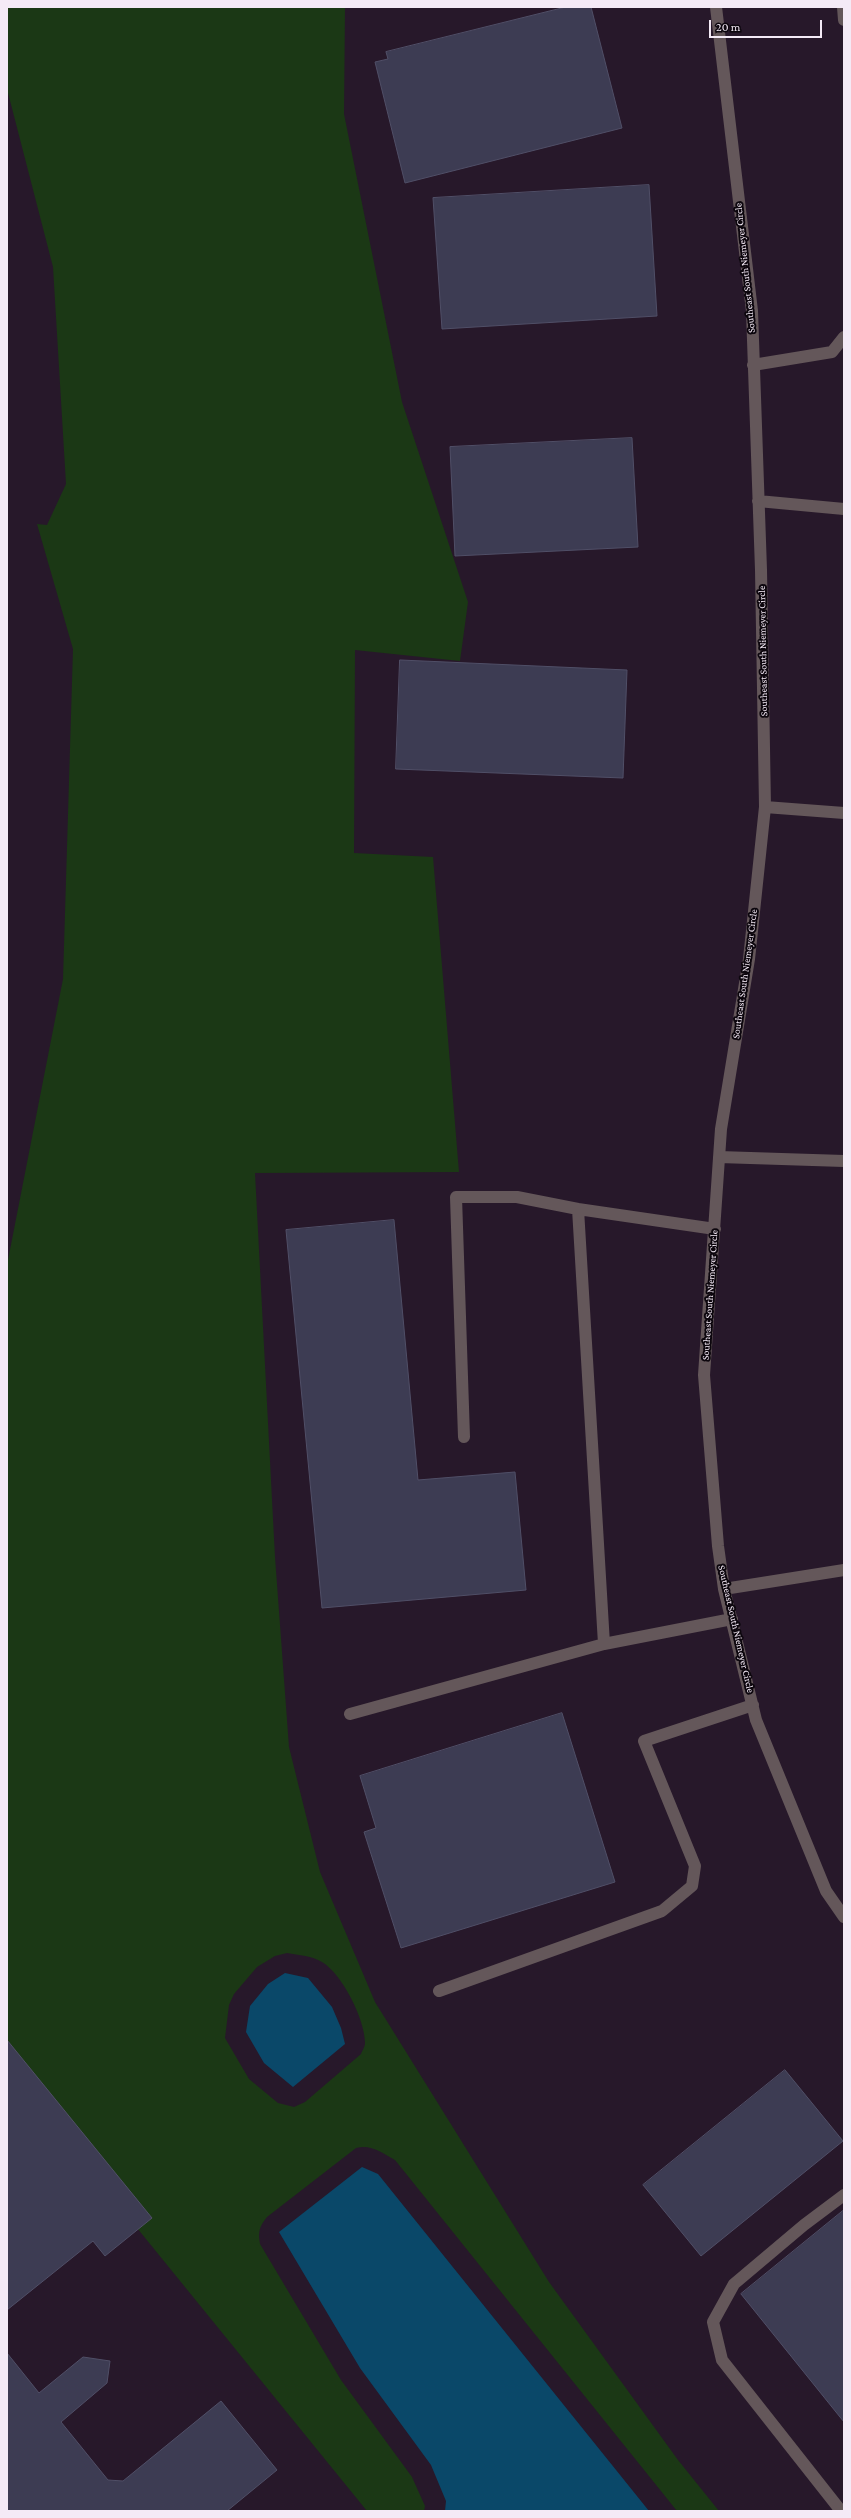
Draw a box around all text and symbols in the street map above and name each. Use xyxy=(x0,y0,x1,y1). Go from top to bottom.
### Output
scale bar xyxy=(711,12,824,38)
text: 20 m xyxy=(716,20,740,34)
street label: Southeast South Niemeyer Circle xyxy=(732,202,758,334)
street label: Southeast South Niemeyer Circle xyxy=(756,586,770,716)
street label: Southeast South Niemeyer Circle xyxy=(730,909,760,1039)
street label: Southeast South Niemeyer Circle xyxy=(699,1229,721,1361)
street label: Southeast South Niemeyer Circle xyxy=(715,1564,757,1694)

